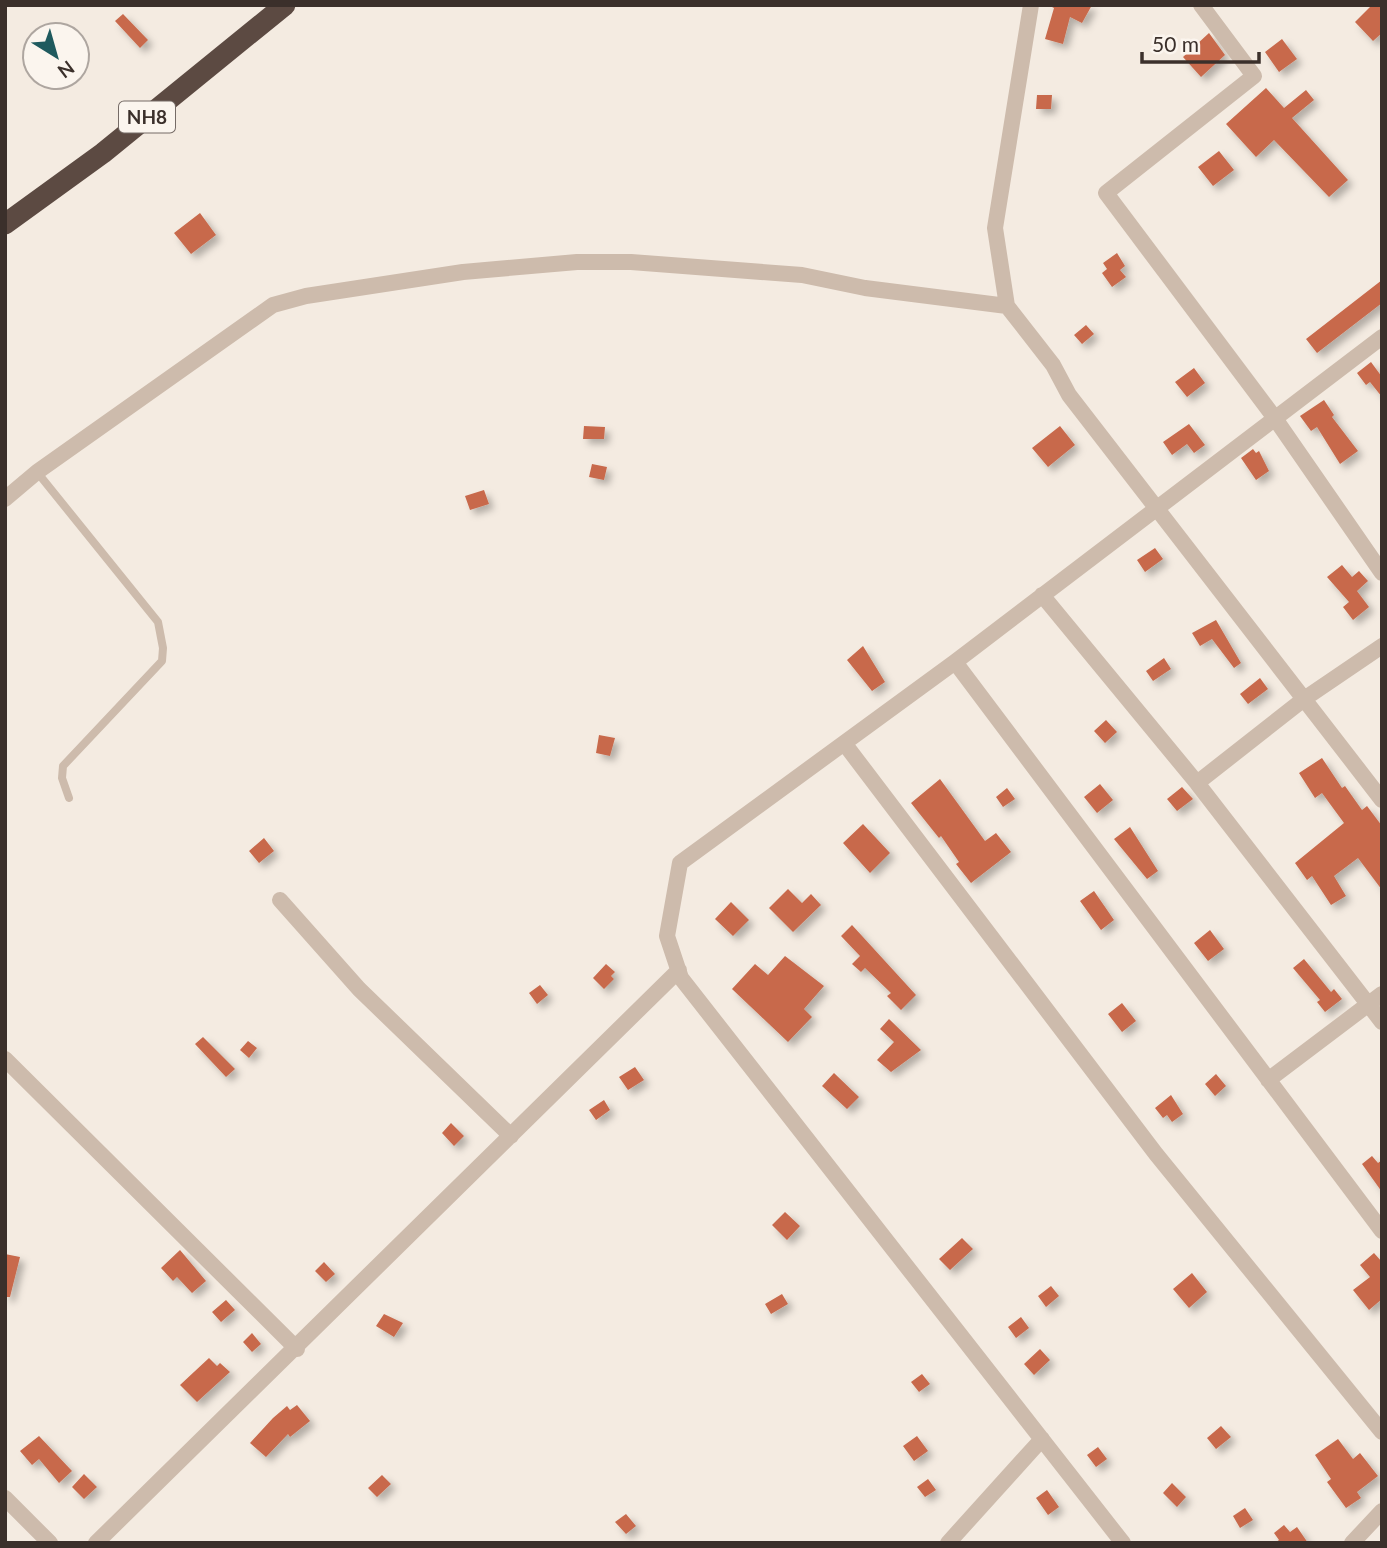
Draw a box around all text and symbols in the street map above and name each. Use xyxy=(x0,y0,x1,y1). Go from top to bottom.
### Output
north arrow xyxy=(21,21,91,91)
scale bar xyxy=(1142,21,1259,65)
text: 50 m xyxy=(1152,31,1199,56)
text: N xyxy=(54,56,79,84)
road number: NH8 xyxy=(119,102,175,132)

